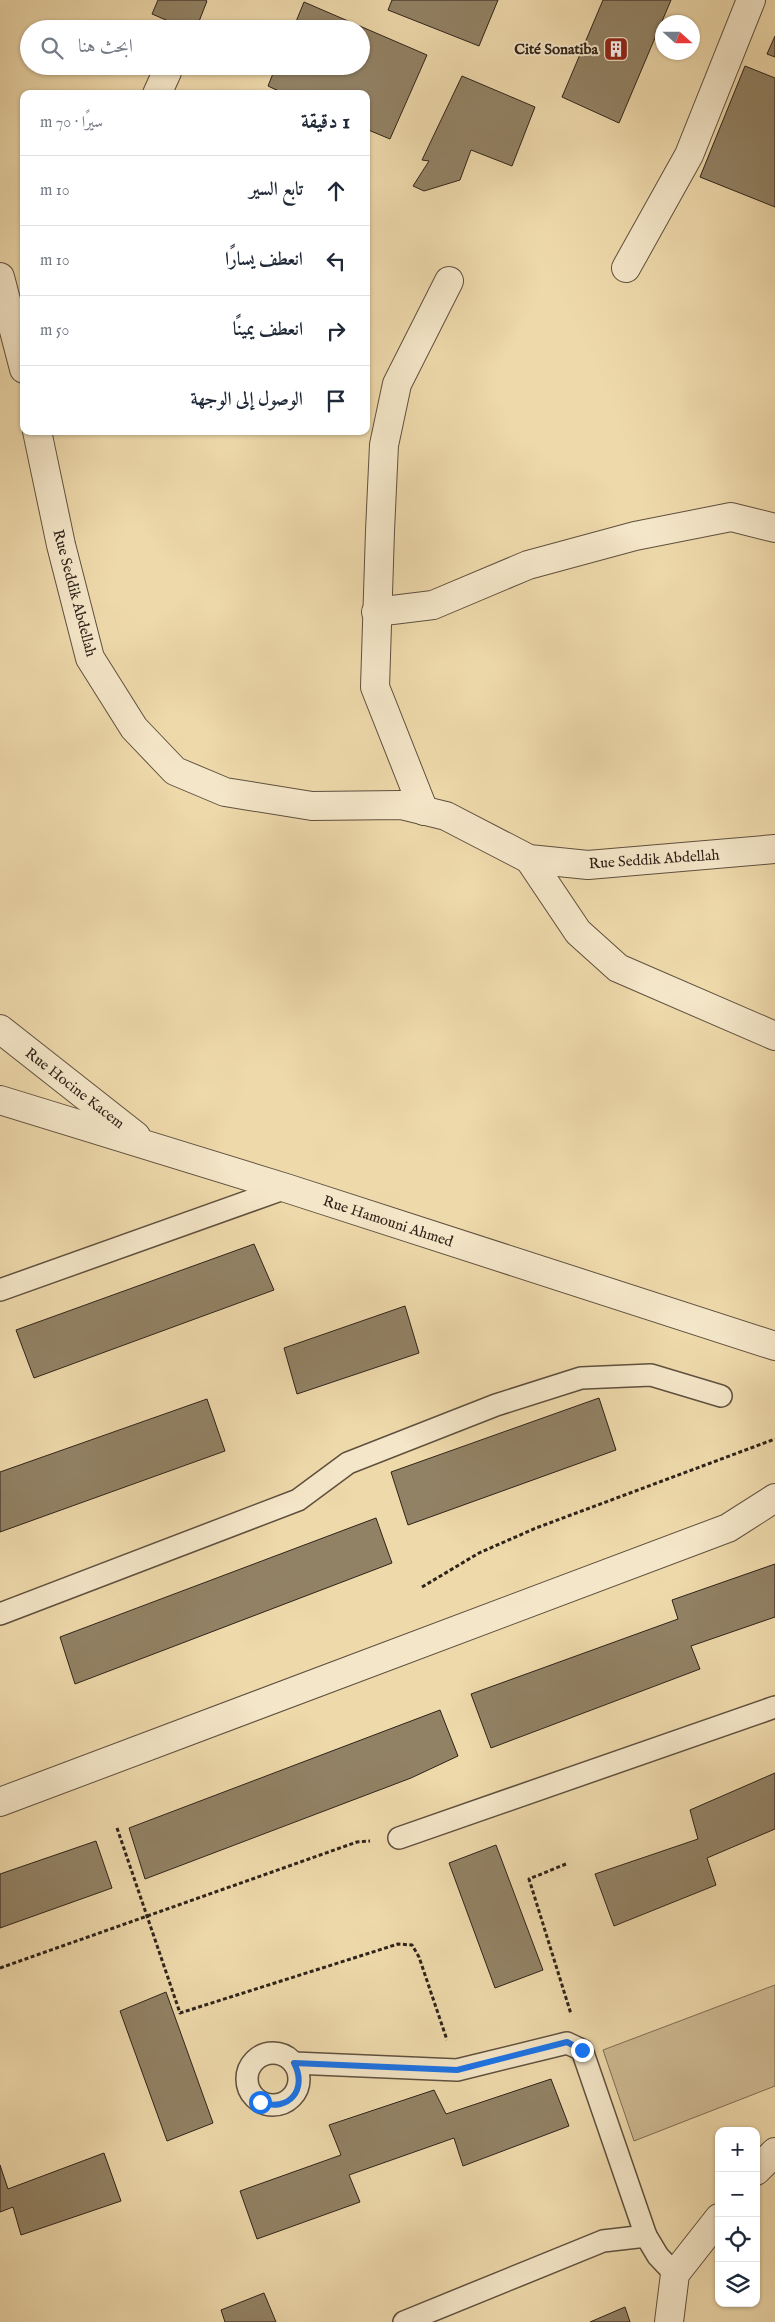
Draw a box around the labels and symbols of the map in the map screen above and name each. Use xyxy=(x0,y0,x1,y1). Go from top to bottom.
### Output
north arrow xyxy=(655,15,700,60)
building icon: Cité Sonatiba xyxy=(603,36,629,62)
place label: Cité Sonatiba xyxy=(514,40,599,59)
street label: Rue Seddik Abdellah xyxy=(48,527,101,659)
street label: Rue Seddik Abdellah xyxy=(588,845,720,874)
street label: Rue Hocine Kacem xyxy=(21,1044,128,1133)
street label: Rue Hamouni Ahmed xyxy=(320,1191,456,1252)
route end xyxy=(571,2039,594,2062)
route start xyxy=(249,2091,272,2114)

